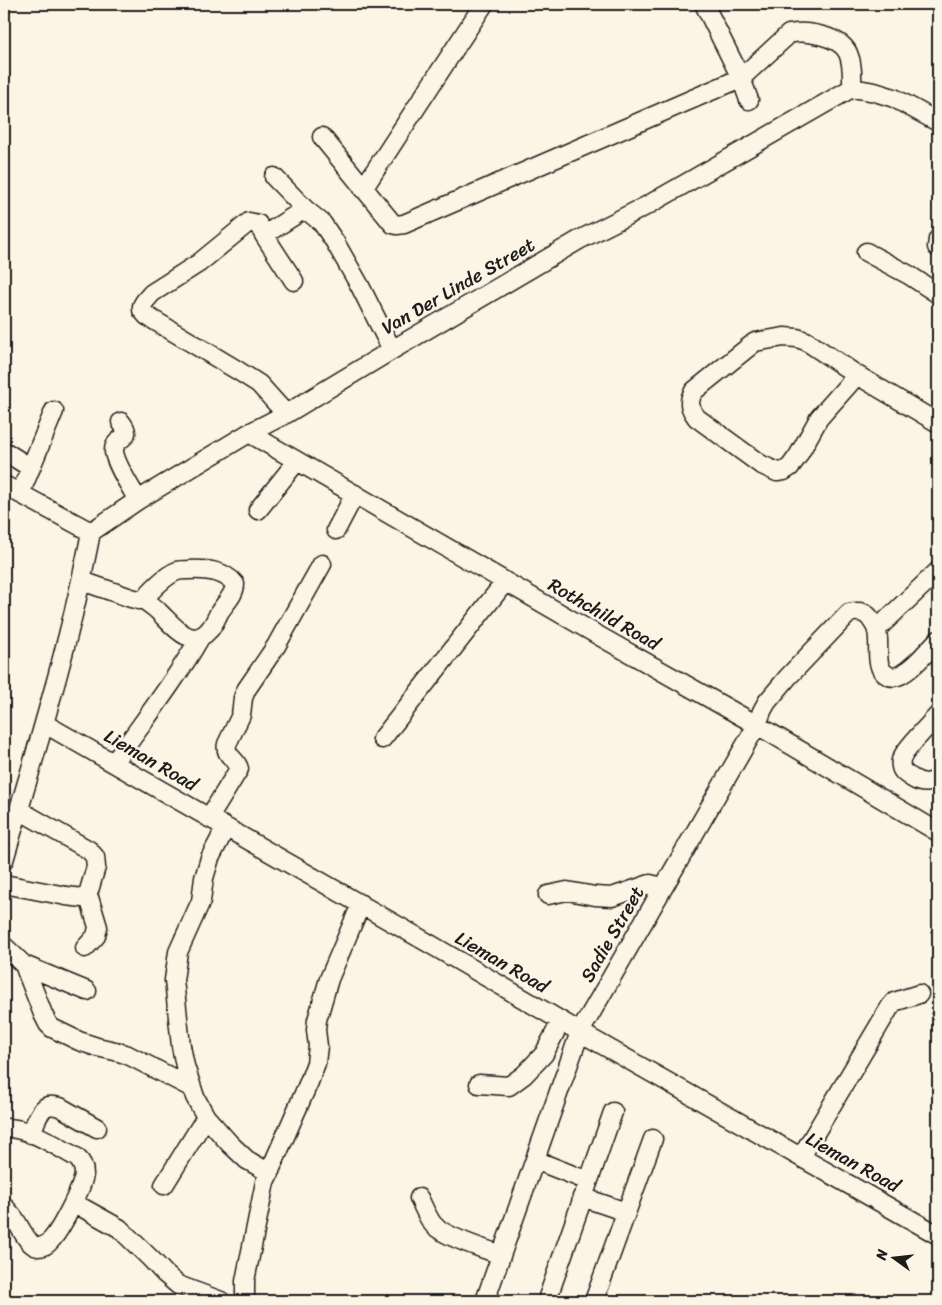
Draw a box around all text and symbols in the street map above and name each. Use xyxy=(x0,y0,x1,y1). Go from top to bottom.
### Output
street label: Van Der Linde Street xyxy=(375,228,541,344)
street label: Rothchild Road xyxy=(542,568,668,661)
street label: Lieman Road xyxy=(98,720,206,801)
street label: Sadie Street xyxy=(571,880,653,988)
street label: Lieman Road xyxy=(449,922,557,1003)
street label: Lieman Road xyxy=(800,1122,908,1203)
north arrow xyxy=(870,1232,920,1282)
text: N xyxy=(868,1247,895,1264)

